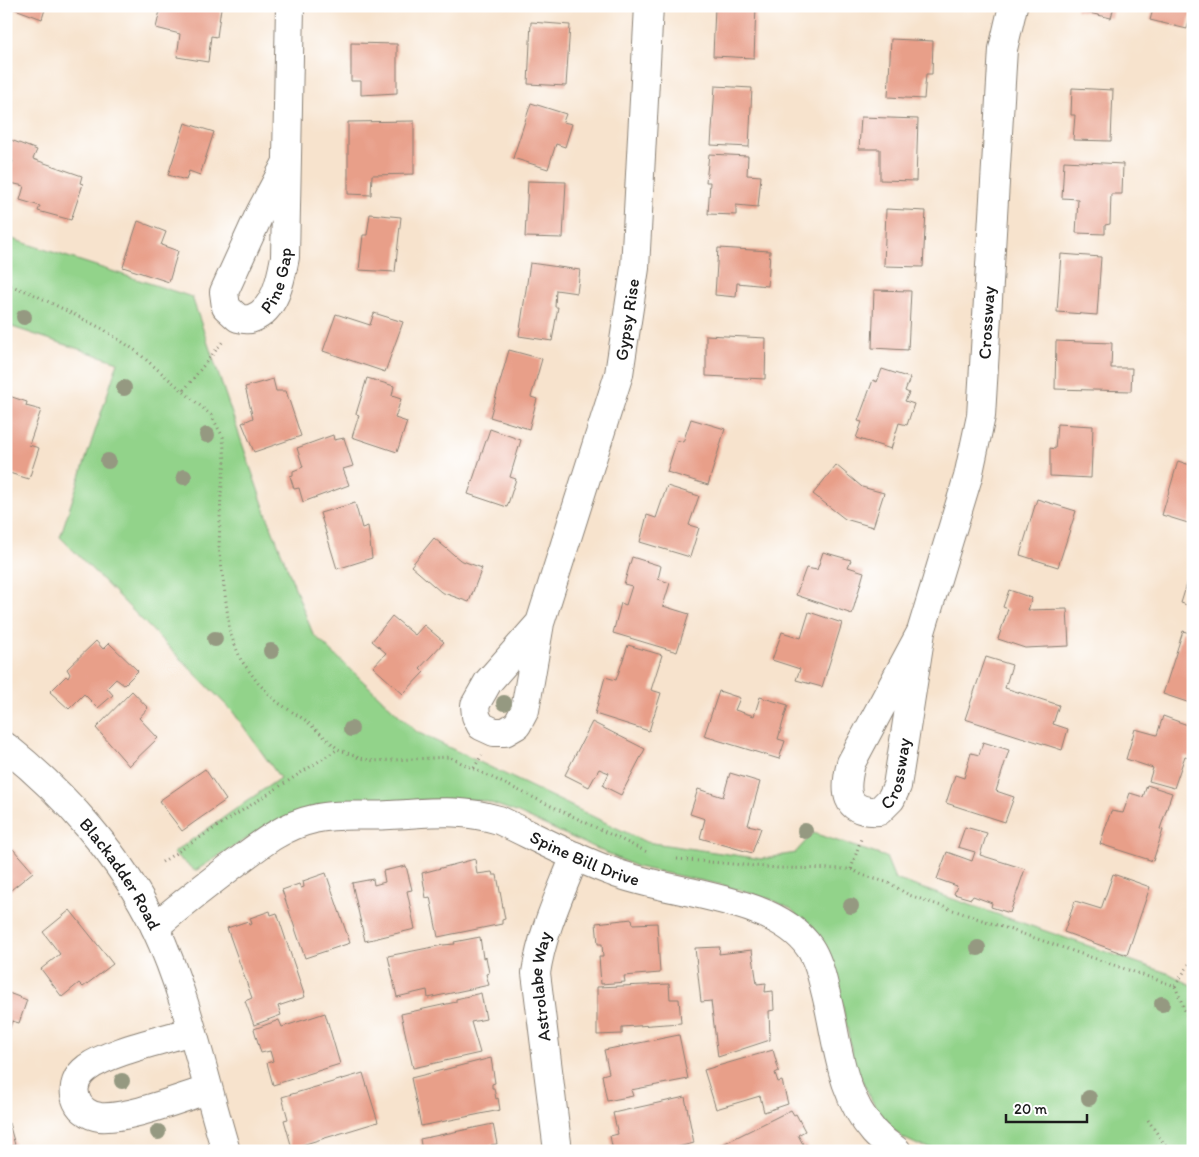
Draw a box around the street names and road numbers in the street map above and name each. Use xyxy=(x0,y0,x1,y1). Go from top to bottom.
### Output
street label: Pine Gap xyxy=(256,247,296,318)
street label: Gypsy Rise xyxy=(610,277,644,362)
street label: Crossway xyxy=(973,285,1000,360)
street label: Crossway xyxy=(876,736,915,814)
street label: Blackadder Road xyxy=(75,813,166,934)
street label: Spine Bill Drive xyxy=(526,826,642,891)
street label: Astrolabe Way xyxy=(525,928,556,1043)

